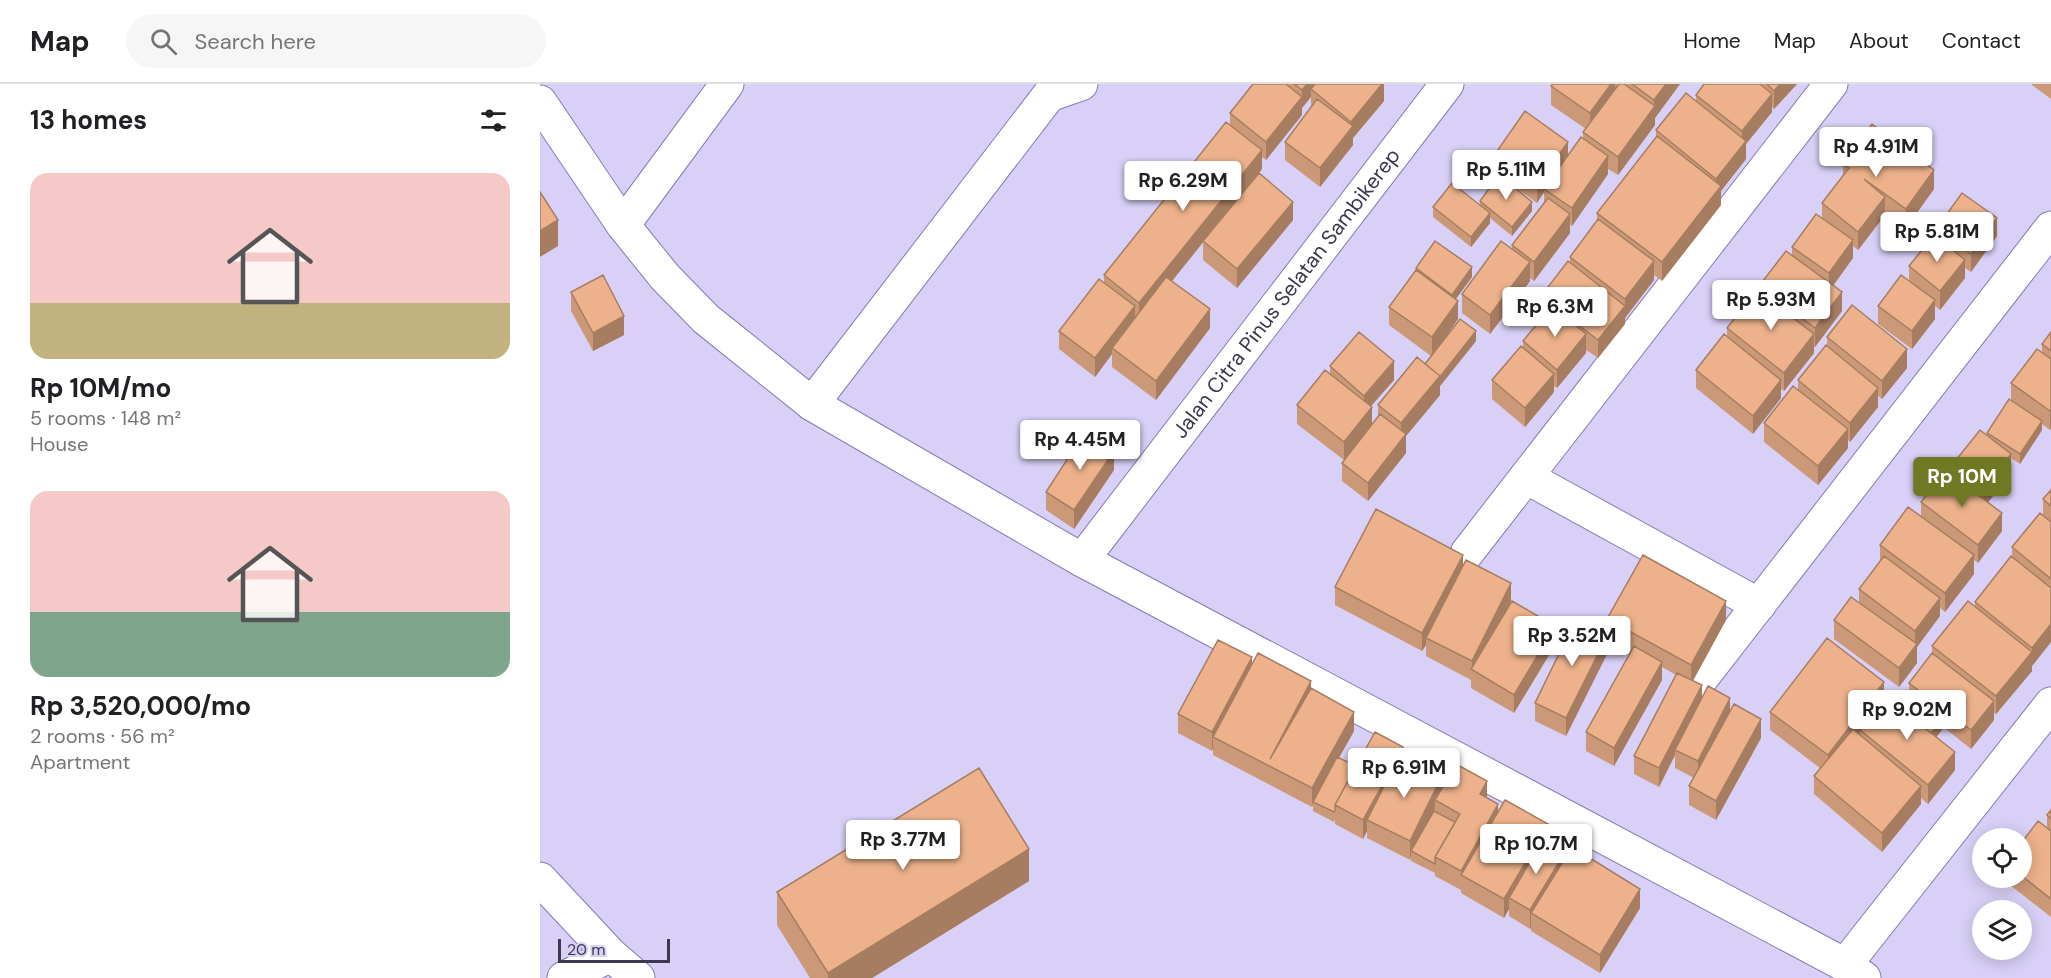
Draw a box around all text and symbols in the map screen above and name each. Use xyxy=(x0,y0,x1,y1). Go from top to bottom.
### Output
search box xyxy=(126,14,546,68)
text: Map xyxy=(30,23,90,60)
icon: search xyxy=(147,25,180,58)
text: Search here xyxy=(195,27,316,56)
text: Home xyxy=(1683,27,1741,55)
text: Map xyxy=(1774,27,1816,55)
text: About xyxy=(1849,27,1909,55)
text: Contact xyxy=(1942,27,2021,55)
text: 13 homes xyxy=(30,103,147,137)
icon: filters xyxy=(477,104,510,137)
pin: Rp 4.91M xyxy=(1814,127,1938,178)
text: Rp 4.91M xyxy=(1833,133,1919,159)
street label: Jalan Citra Pinus Selatan Sambikerep xyxy=(1166,143,1407,444)
pin: Rp 5.11M xyxy=(1444,150,1568,201)
text: Rp 5.11M xyxy=(1466,156,1546,182)
pin: Rp 6.29M xyxy=(1121,161,1245,212)
text: Rp 6.29M xyxy=(1138,167,1228,193)
icon: home xyxy=(216,212,324,320)
pin: Rp 5.81M xyxy=(1875,212,1999,263)
text: Rp 5.81M xyxy=(1894,218,1980,244)
pin: Rp 5.93M xyxy=(1709,280,1833,331)
text: Rp 5.93M xyxy=(1726,286,1816,312)
pin: Rp 6.3M xyxy=(1500,287,1610,338)
text: Rp 6.3M xyxy=(1516,293,1594,319)
text: Rp 10M/mo xyxy=(30,371,171,405)
text: 5 rooms · 148 m² xyxy=(30,405,181,431)
pin: Rp 4.45M xyxy=(1018,420,1142,471)
text: Rp 4.45M xyxy=(1034,426,1126,452)
text: House xyxy=(30,431,88,457)
pin: Rp 10M xyxy=(1913,457,2011,508)
text: Rp 10M xyxy=(1927,463,1997,489)
icon: home xyxy=(216,530,324,638)
pin: Rp 3.52M xyxy=(1510,616,1634,667)
text: Rp 3.52M xyxy=(1527,622,1617,648)
text: Rp 3,520,000/mo xyxy=(30,689,251,723)
pin: Rp 9.02M xyxy=(1845,690,1969,741)
text: Rp 9.02M xyxy=(1862,696,1952,722)
text: 2 rooms · 56 m² xyxy=(30,723,175,749)
pin: Rp 6.91M xyxy=(1342,748,1466,799)
text: Apartment xyxy=(30,749,130,775)
text: Rp 6.91M xyxy=(1362,754,1446,780)
pin: Rp 3.77M xyxy=(841,820,965,871)
pin: Rp 10.7M xyxy=(1474,824,1598,875)
text: Rp 3.77M xyxy=(860,826,946,852)
map controls xyxy=(1972,828,2032,960)
button: locate xyxy=(1972,828,2032,888)
text: Rp 10.7M xyxy=(1494,830,1578,856)
button: layers xyxy=(1972,900,2032,960)
scale bar xyxy=(558,936,670,964)
text: 20 m xyxy=(567,939,606,960)

